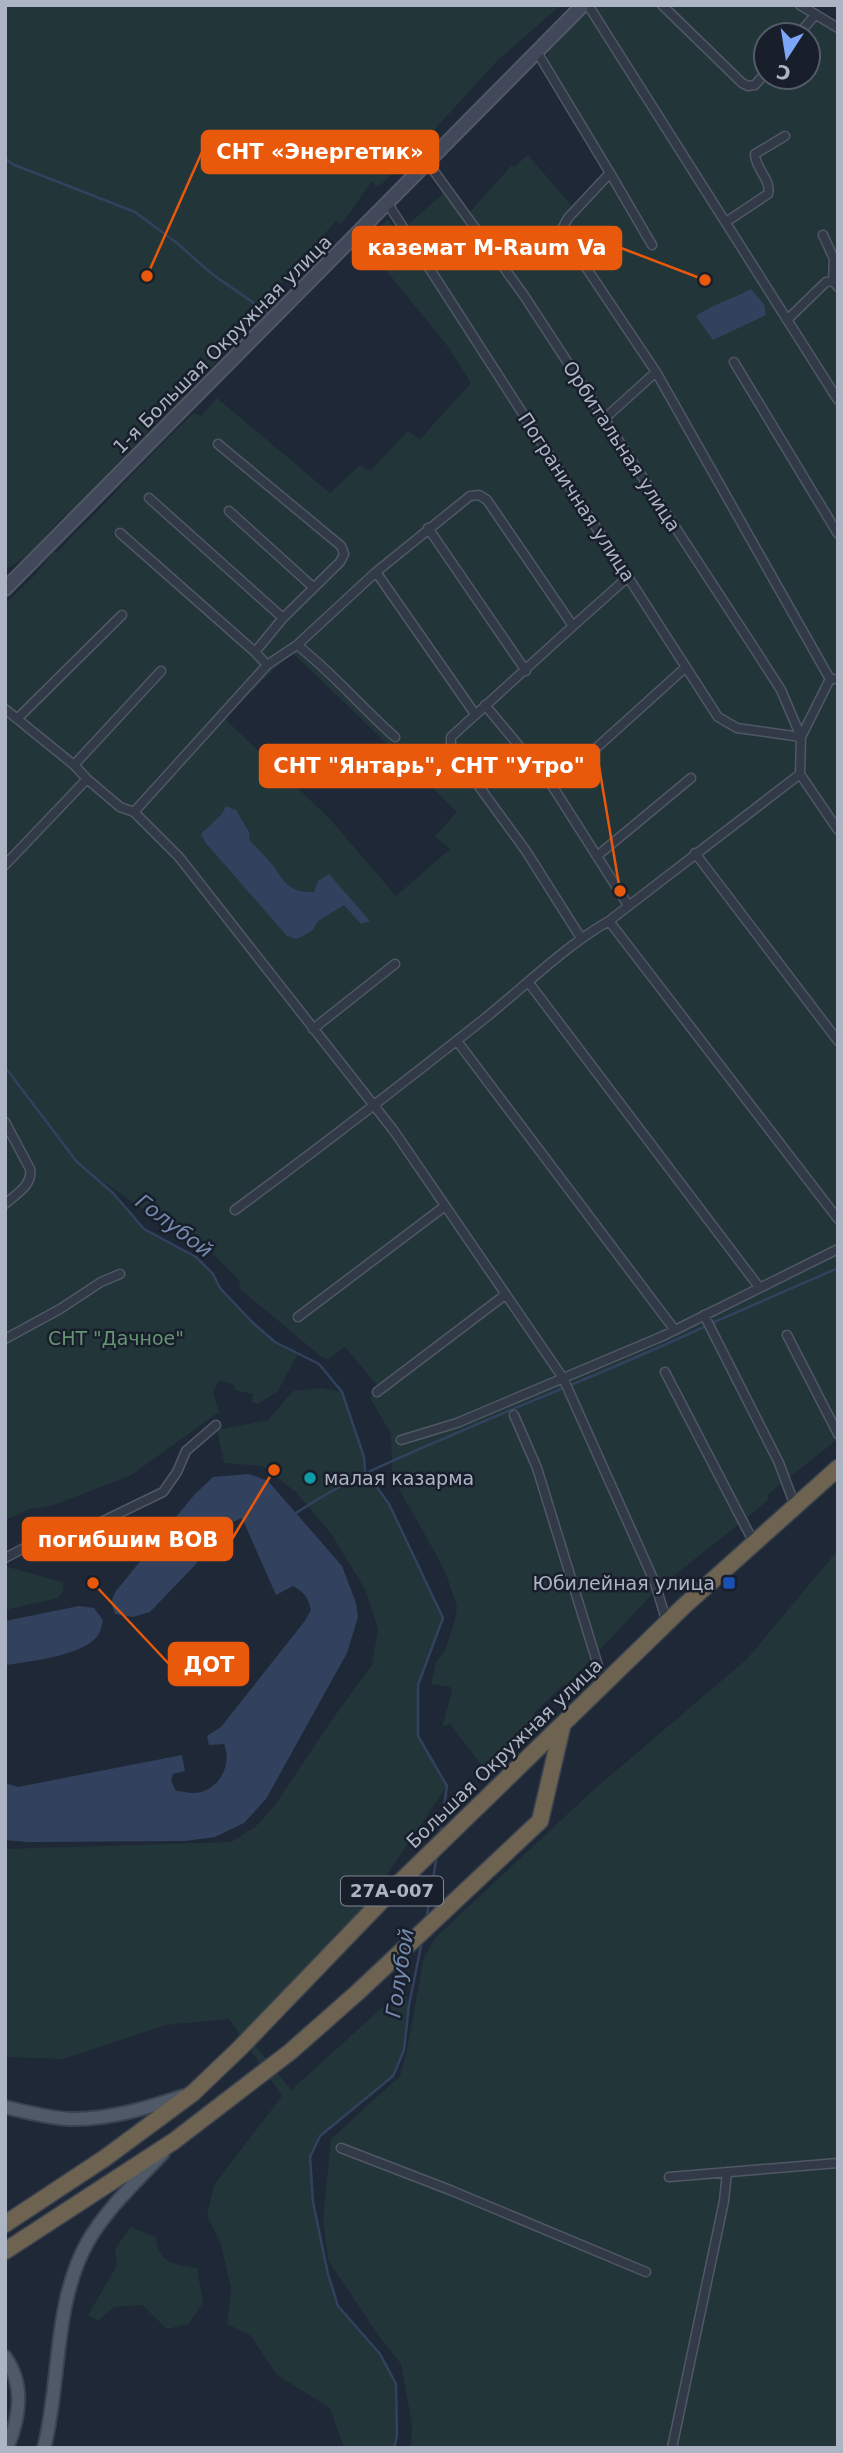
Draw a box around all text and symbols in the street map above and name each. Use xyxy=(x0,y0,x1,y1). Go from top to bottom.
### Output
north arrow xyxy=(752,21,822,91)
text: С xyxy=(774,60,793,85)
callout: СНТ «Энергетик» xyxy=(202,131,438,173)
text: СНТ «Энергетик» xyxy=(216,140,424,164)
callout: каземат M-Raum Va xyxy=(353,227,621,269)
street label: 1-я Большая Окружная улица xyxy=(108,230,336,458)
text: каземат M-Raum Va xyxy=(367,236,607,260)
street label: Орбитальная улица xyxy=(559,357,685,535)
street label: Пограничная улица xyxy=(514,408,640,586)
callout: СНТ "Янтарь", СНТ "Утро" xyxy=(260,745,599,787)
text: СНТ "Янтарь", СНТ "Утро" xyxy=(273,754,585,778)
water label: Голубой xyxy=(131,1189,217,1263)
park label: СНТ "Дачное" xyxy=(48,1327,184,1349)
place label: малая казарма xyxy=(324,1467,474,1489)
marker: малая казарма xyxy=(302,1470,318,1486)
callout: погибшим ВОВ xyxy=(23,1518,232,1560)
text: погибшим ВОВ xyxy=(38,1528,218,1552)
place label: Юбилейная улица xyxy=(532,1572,715,1594)
marker: Юбилейная улица xyxy=(721,1575,737,1591)
callout: ДОТ xyxy=(169,1643,248,1685)
text: ДОТ xyxy=(184,1653,235,1677)
street label: Большая Окружная улица xyxy=(402,1654,606,1852)
road number: 27А-007 xyxy=(341,1877,443,1906)
water label: Голубой xyxy=(381,1927,419,2019)

